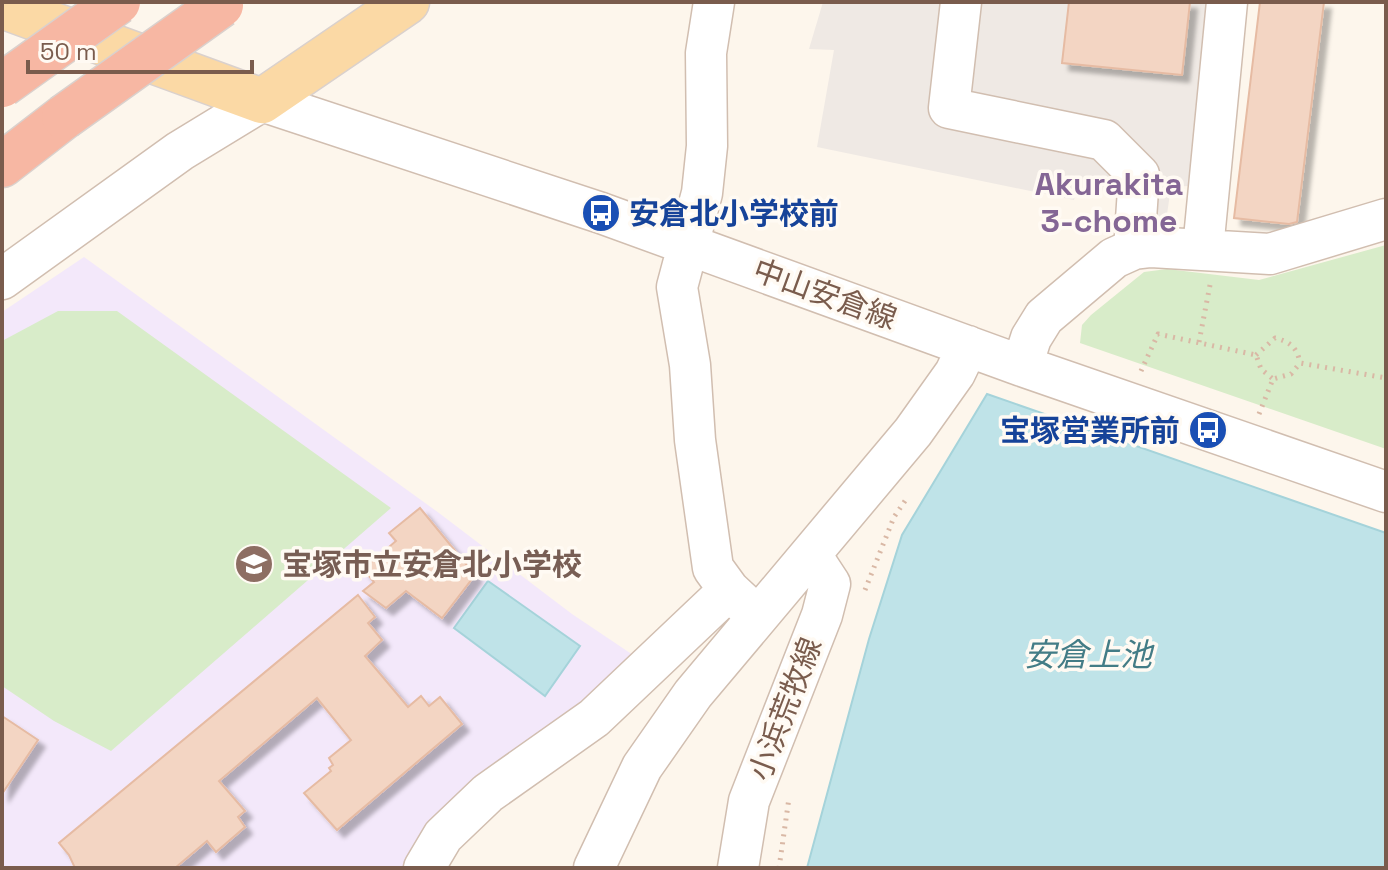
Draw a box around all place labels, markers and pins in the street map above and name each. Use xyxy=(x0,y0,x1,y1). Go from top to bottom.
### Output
bus stop icon: 安倉北小学校前 xyxy=(580,192,622,234)
place label: 安倉北小学校前 xyxy=(629,194,839,233)
bus stop icon: 宝塚営業所前 xyxy=(1187,409,1229,451)
place label: 宝塚営業所前 xyxy=(1000,411,1180,450)
school or university icon: 宝塚市立安倉北小学校 xyxy=(233,543,275,585)
place label: 宝塚市立安倉北小学校 xyxy=(282,545,582,584)

